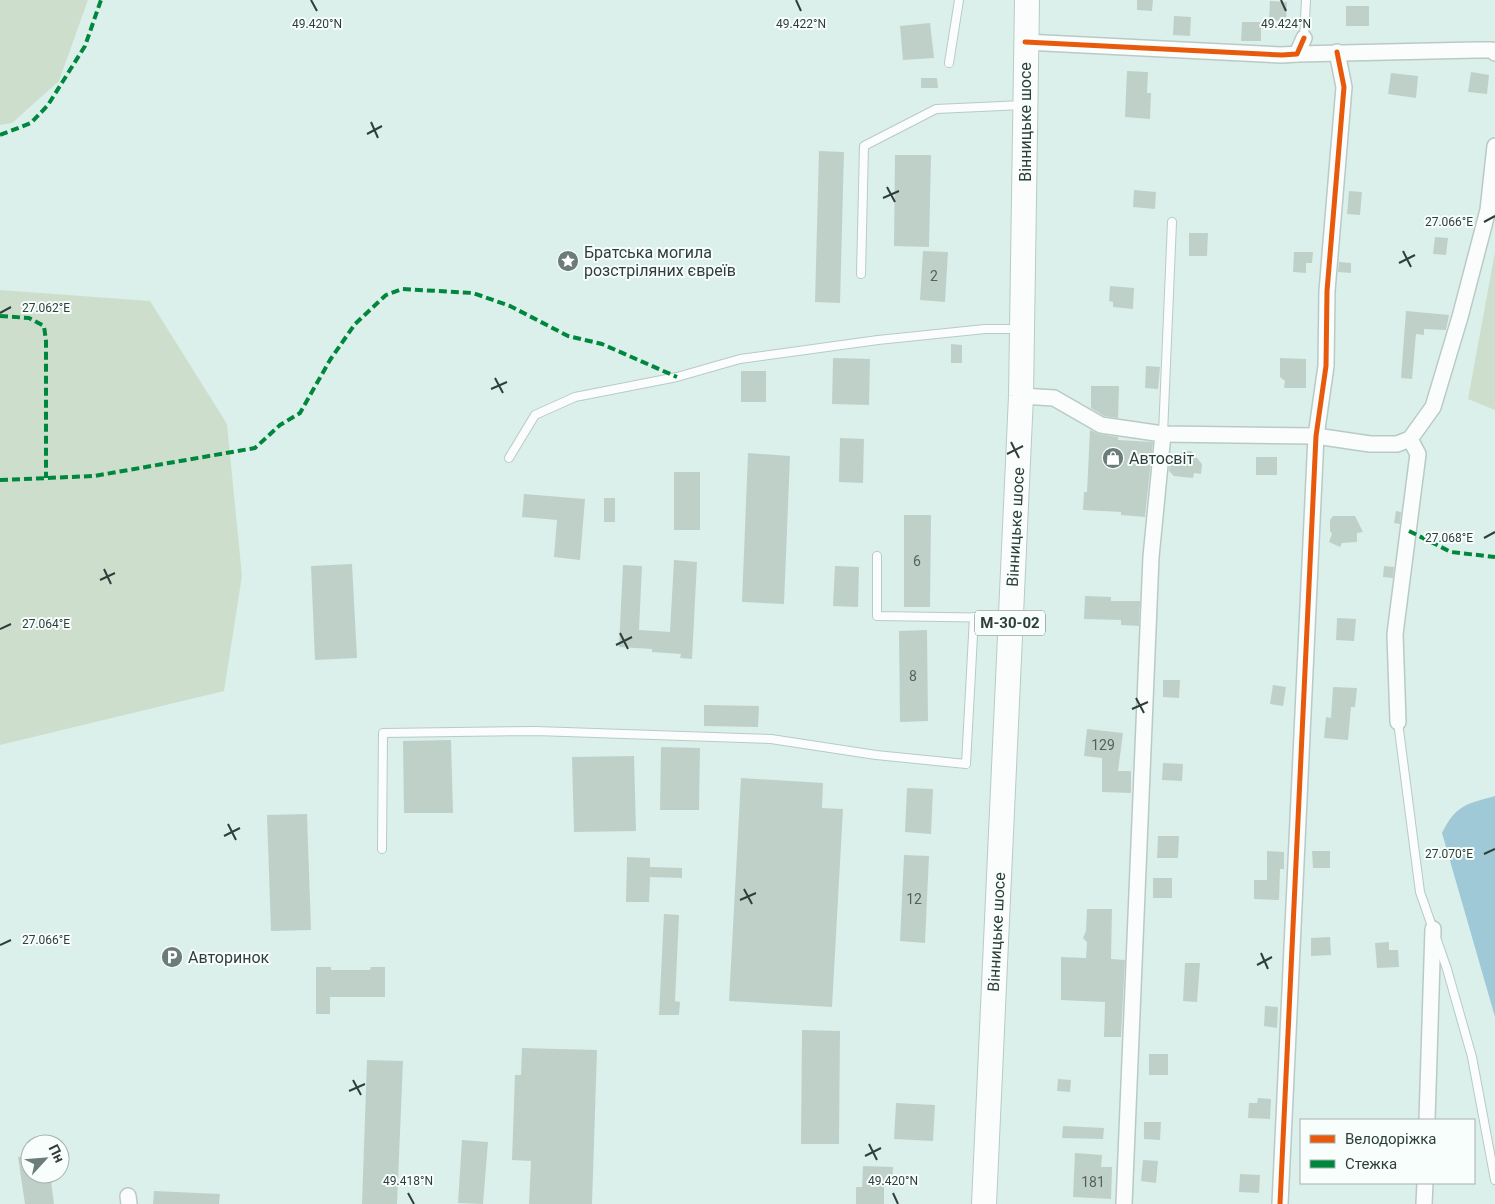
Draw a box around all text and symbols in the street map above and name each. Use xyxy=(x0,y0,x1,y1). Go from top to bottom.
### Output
text: 49.420°N xyxy=(292,17,342,31)
text: 49.422°N xyxy=(776,17,826,31)
text: 49.424°N xyxy=(1261,17,1311,31)
street label: Вінницьке шосе xyxy=(1016,62,1035,182)
text: 27.066°E xyxy=(1425,215,1473,229)
place label: Братська могила розстріляних євреїв xyxy=(584,243,736,280)
place icon: Братська могила розстріляних євреїв xyxy=(556,249,580,273)
house number: 2 xyxy=(930,268,938,284)
text: 27.062°E xyxy=(22,301,70,315)
shop icon: Автосвіт xyxy=(1101,446,1125,470)
place label: Автосвіт xyxy=(1129,449,1194,468)
street label: Вінницьке шосе xyxy=(1003,467,1028,587)
text: 27.068°E xyxy=(1425,531,1473,545)
house number: 6 xyxy=(913,553,921,569)
road number: М-30-02 xyxy=(975,610,1045,636)
text: 27.064°E xyxy=(22,617,70,631)
house number: 8 xyxy=(909,668,917,684)
house number: 129 xyxy=(1091,737,1115,753)
text: 27.070°E xyxy=(1425,847,1473,861)
street label: Вінницьке шосе xyxy=(984,872,1009,992)
house number: 12 xyxy=(906,891,922,907)
text: 27.066°E xyxy=(22,933,70,947)
parking icon: Авторинок xyxy=(160,945,184,969)
place label: Авторинок xyxy=(188,948,270,967)
legend xyxy=(1300,1119,1475,1184)
text: Велодоріжка xyxy=(1345,1130,1436,1148)
north arrow xyxy=(20,1134,70,1184)
text: Пн xyxy=(46,1142,68,1165)
text: Стежка xyxy=(1345,1155,1397,1173)
text: 49.418°N xyxy=(383,1174,433,1188)
text: 49.420°N xyxy=(868,1174,918,1188)
house number: 181 xyxy=(1081,1174,1105,1190)

